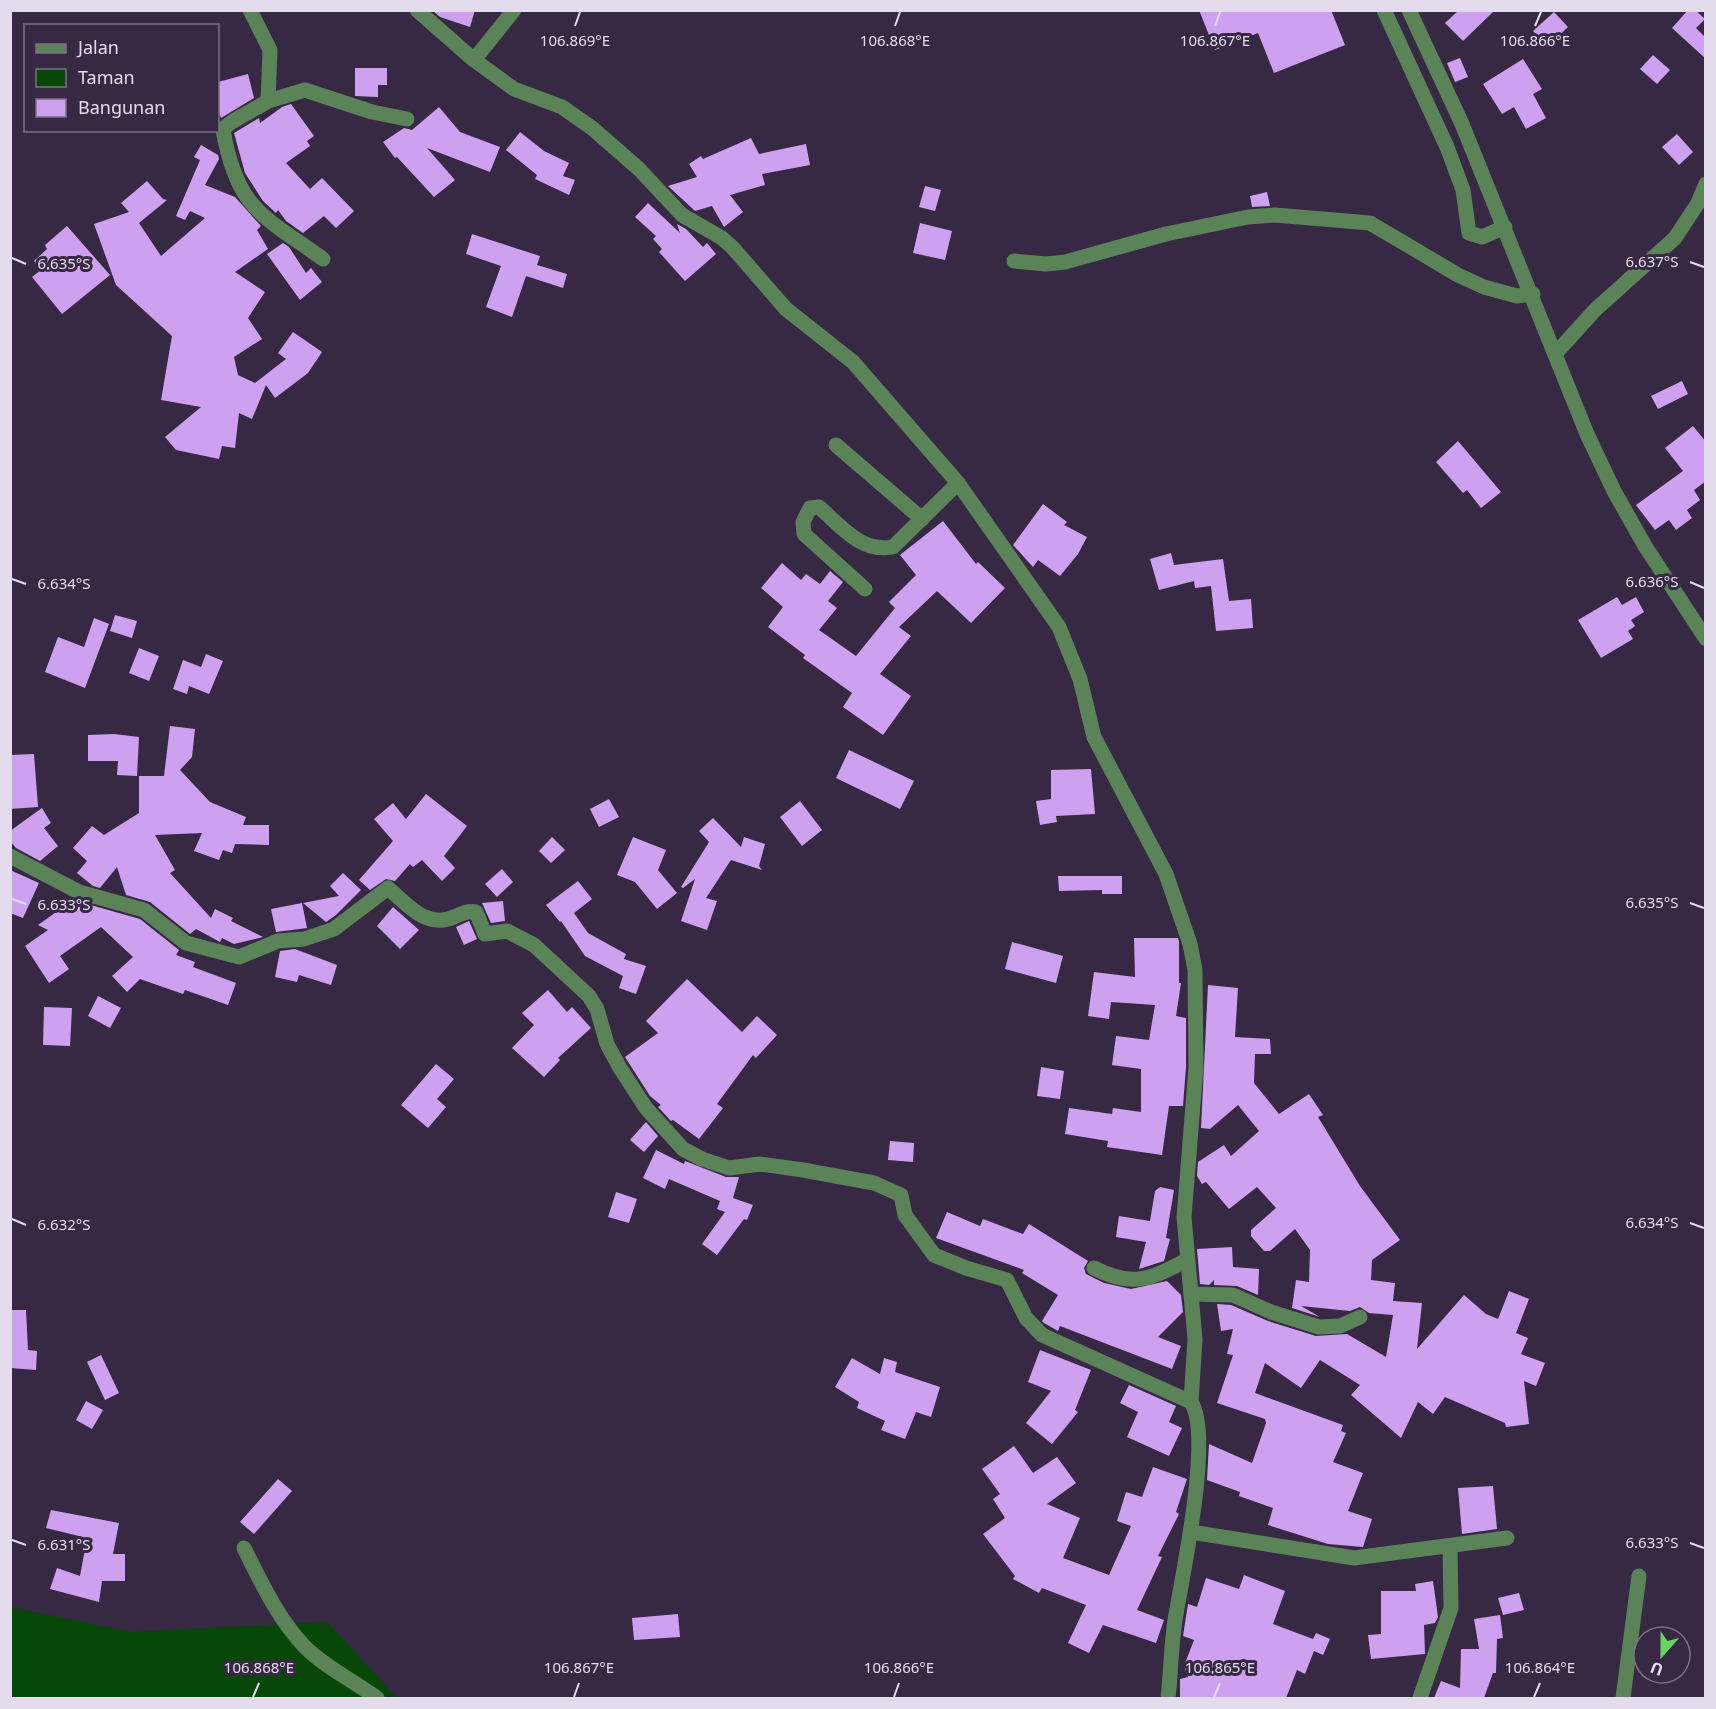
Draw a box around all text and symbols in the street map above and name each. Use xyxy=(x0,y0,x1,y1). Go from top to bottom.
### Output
legend xyxy=(24,24,219,132)
text: 106.869°E xyxy=(540,30,610,50)
text: 106.868°E xyxy=(860,30,930,50)
text: 106.867°E xyxy=(1180,30,1250,50)
text: 106.866°E xyxy=(1500,30,1570,50)
text: Jalan xyxy=(76,35,119,59)
text: Taman xyxy=(78,65,135,89)
text: Bangunan xyxy=(78,95,165,119)
text: 6.637°S xyxy=(1626,251,1679,271)
text: 6.635°S xyxy=(38,253,91,273)
text: 6.636°S xyxy=(1626,571,1679,591)
text: 6.634°S xyxy=(38,573,91,593)
text: 6.635°S xyxy=(1626,892,1679,912)
text: 6.633°S xyxy=(38,894,91,914)
text: 6.634°S xyxy=(1626,1212,1679,1232)
text: 6.632°S xyxy=(38,1214,91,1234)
text: 6.633°S xyxy=(1626,1532,1679,1552)
text: 6.631°S xyxy=(38,1534,91,1554)
north arrow xyxy=(1632,1625,1692,1685)
text: 106.868°E xyxy=(224,1657,294,1677)
text: 106.867°E xyxy=(544,1657,614,1677)
text: 106.866°E xyxy=(864,1657,934,1677)
text: 106.865°E xyxy=(1185,1657,1255,1677)
text: 106.864°E xyxy=(1505,1657,1575,1677)
text: U xyxy=(1647,1657,1666,1681)

